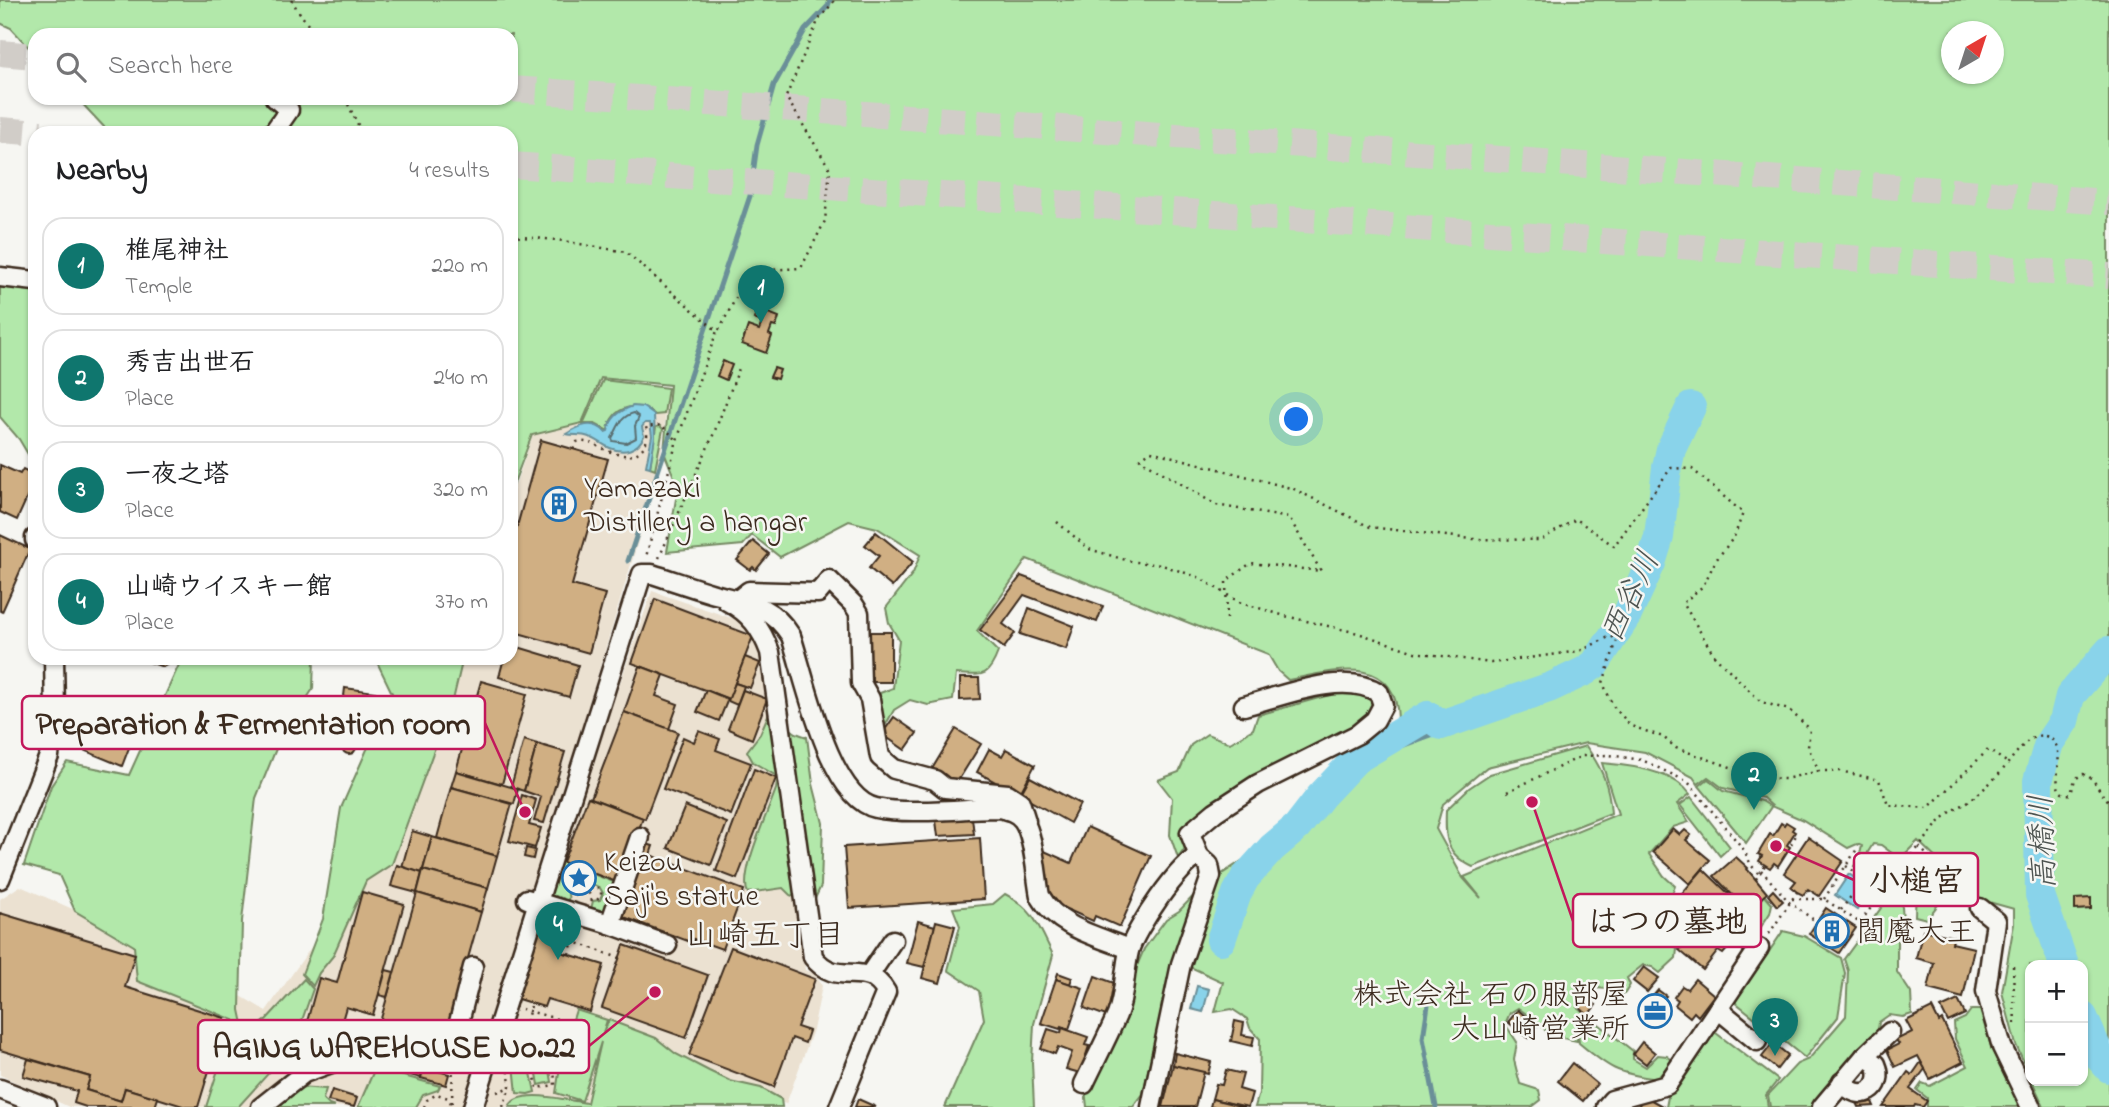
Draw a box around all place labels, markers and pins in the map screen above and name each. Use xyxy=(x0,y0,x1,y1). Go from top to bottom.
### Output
pin: 1 xyxy=(738,265,784,323)
place label: Yamazaki Distillery a hangar xyxy=(583,468,808,546)
building icon: Yamazaki Distillery a hangar xyxy=(540,485,578,523)
callout: Preparation & Fermentation room xyxy=(22,696,485,749)
pin: 2 xyxy=(1731,752,1777,810)
place label: Keizou Saji's statue xyxy=(604,842,759,920)
callout: 小槌宮 xyxy=(1854,853,1978,906)
place icon: Keizou Saji's statue xyxy=(560,859,598,897)
callout: はつの墓地 xyxy=(1573,894,1761,947)
pin: 4 xyxy=(535,902,581,960)
building icon: 閻魔大王 xyxy=(1813,912,1851,950)
place label: 閻魔大王 xyxy=(1856,912,1976,956)
place label: 株式会社 石の服部屋 大山崎営業所 xyxy=(1353,975,1630,1053)
office icon: 株式会社 石の服部屋 大山崎営業所 xyxy=(1636,992,1674,1030)
pin: 3 xyxy=(1752,998,1798,1056)
callout: AGING WAREHOUSE No.22 xyxy=(198,1020,589,1073)

